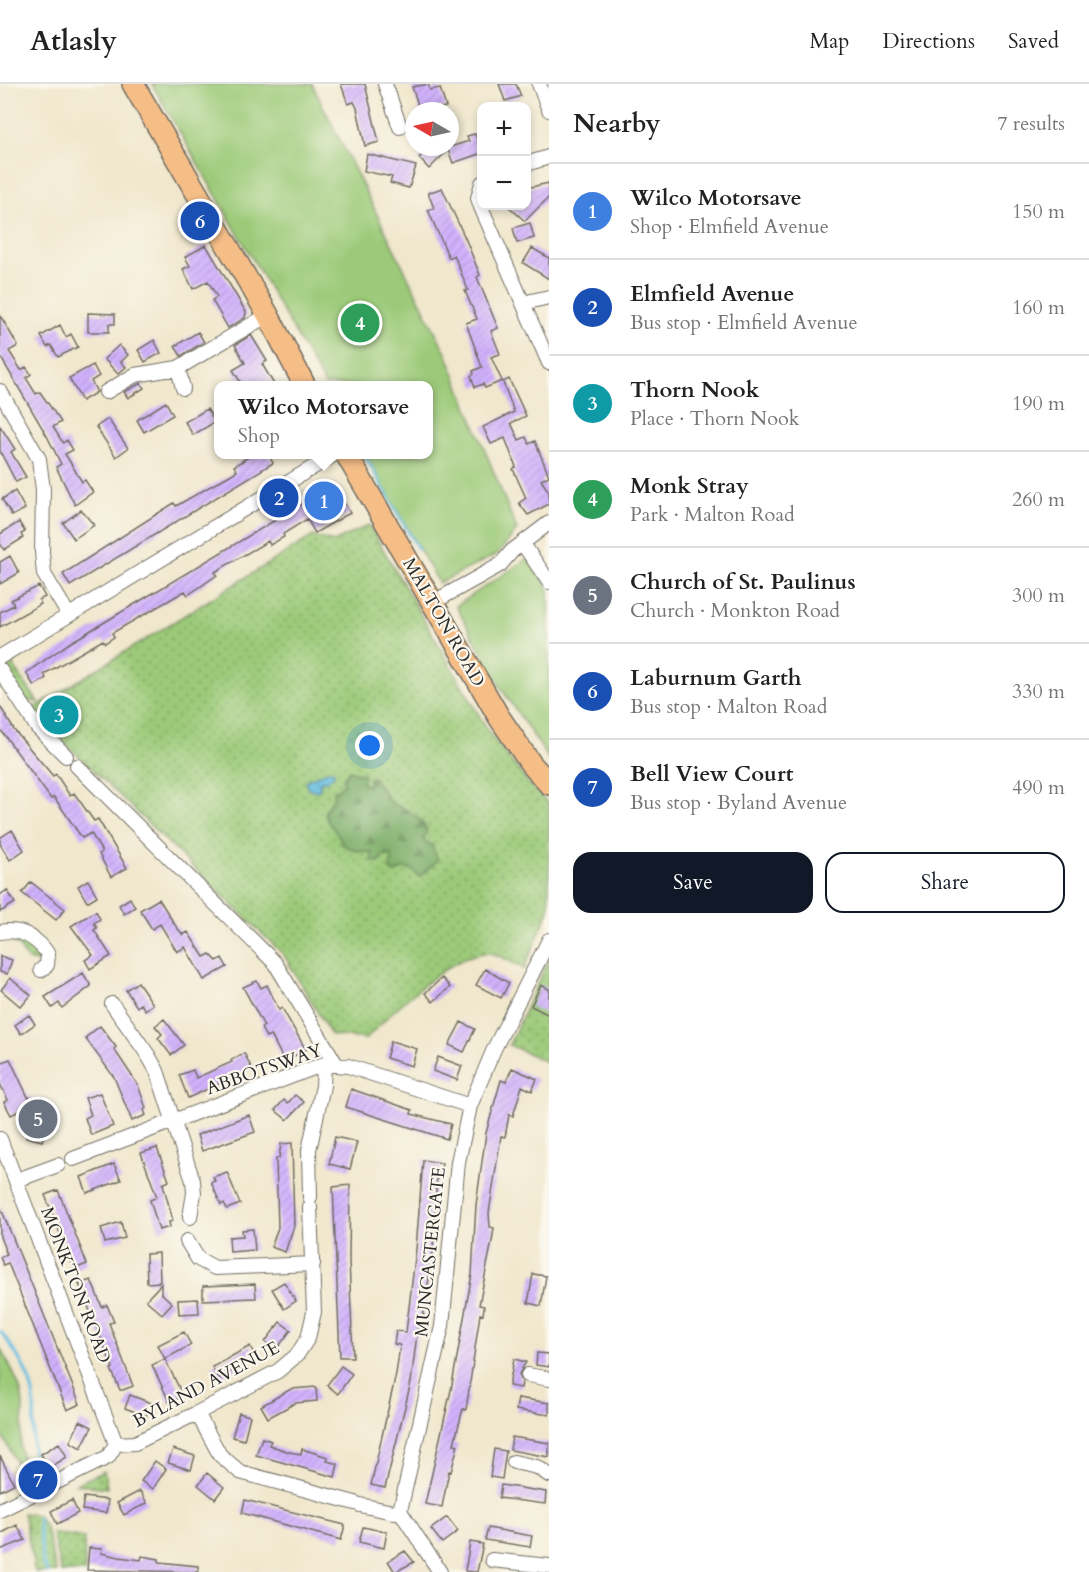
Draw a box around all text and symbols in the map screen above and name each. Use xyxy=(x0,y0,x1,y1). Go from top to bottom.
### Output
text: Atlasly xyxy=(30,22,117,60)
text: Map xyxy=(809,27,849,56)
text: Directions xyxy=(882,27,975,56)
text: Saved xyxy=(1008,27,1059,56)
north arrow xyxy=(405,102,459,156)
map controls xyxy=(477,102,531,210)
button: + xyxy=(477,102,531,156)
text: Nearby xyxy=(573,106,661,141)
text: 7 results xyxy=(997,110,1065,137)
button: − xyxy=(477,156,531,210)
text: Wilco Motorsave xyxy=(630,183,802,213)
pin: 6 xyxy=(180,198,220,244)
text: 1 xyxy=(587,198,598,225)
text: 150 m xyxy=(1012,198,1065,225)
text: Shop · Elmfield Avenue xyxy=(630,213,829,240)
text: Elmfield Avenue xyxy=(630,279,794,309)
text: 2 xyxy=(587,294,598,321)
text: 160 m xyxy=(1012,294,1065,321)
pin: 4 xyxy=(340,300,380,346)
text: Bus stop · Elmfield Avenue xyxy=(630,309,858,336)
text: Thorn Nook xyxy=(630,375,759,405)
popup xyxy=(214,381,433,459)
text: 3 xyxy=(587,390,598,417)
text: 190 m xyxy=(1012,390,1065,417)
text: Wilco Motorsave xyxy=(238,392,409,422)
text: Place · Thorn Nook xyxy=(630,405,799,432)
text: Shop xyxy=(238,422,280,449)
text: Monk Stray xyxy=(630,471,749,501)
pin: 2 xyxy=(260,476,298,520)
pin: 1 xyxy=(304,478,344,524)
text: 4 xyxy=(587,486,598,513)
text: 260 m xyxy=(1012,486,1065,513)
text: Park · Malton Road xyxy=(630,501,795,528)
street label: MALTON ROAD xyxy=(396,553,491,691)
text: Church of St. Paulinus xyxy=(630,567,856,597)
text: 5 xyxy=(587,582,598,609)
text: 300 m xyxy=(1012,582,1065,609)
text: Church · Monkton Road xyxy=(630,597,840,624)
text: Laburnum Garth xyxy=(630,663,802,693)
text: 6 xyxy=(587,678,598,705)
text: 330 m xyxy=(1012,678,1065,705)
pin: 3 xyxy=(40,692,78,738)
text: Bus stop · Malton Road xyxy=(630,693,827,720)
your location xyxy=(355,731,384,760)
text: Bell View Court xyxy=(630,759,794,789)
text: 7 xyxy=(587,774,598,801)
text: 490 m xyxy=(1012,774,1065,801)
text: Bus stop · Byland Avenue xyxy=(630,789,847,816)
button: Save xyxy=(573,852,813,913)
button: Share xyxy=(825,852,1065,913)
street label: ABBOTSWAY xyxy=(203,1038,326,1101)
pin: 5 xyxy=(18,1096,57,1142)
street label: MUNCASTERGATE xyxy=(409,1166,452,1338)
street label: MONKTON ROAD xyxy=(34,1203,117,1367)
street label: BYLAND AVENUE xyxy=(129,1335,284,1434)
pin: 7 xyxy=(18,1458,57,1502)

